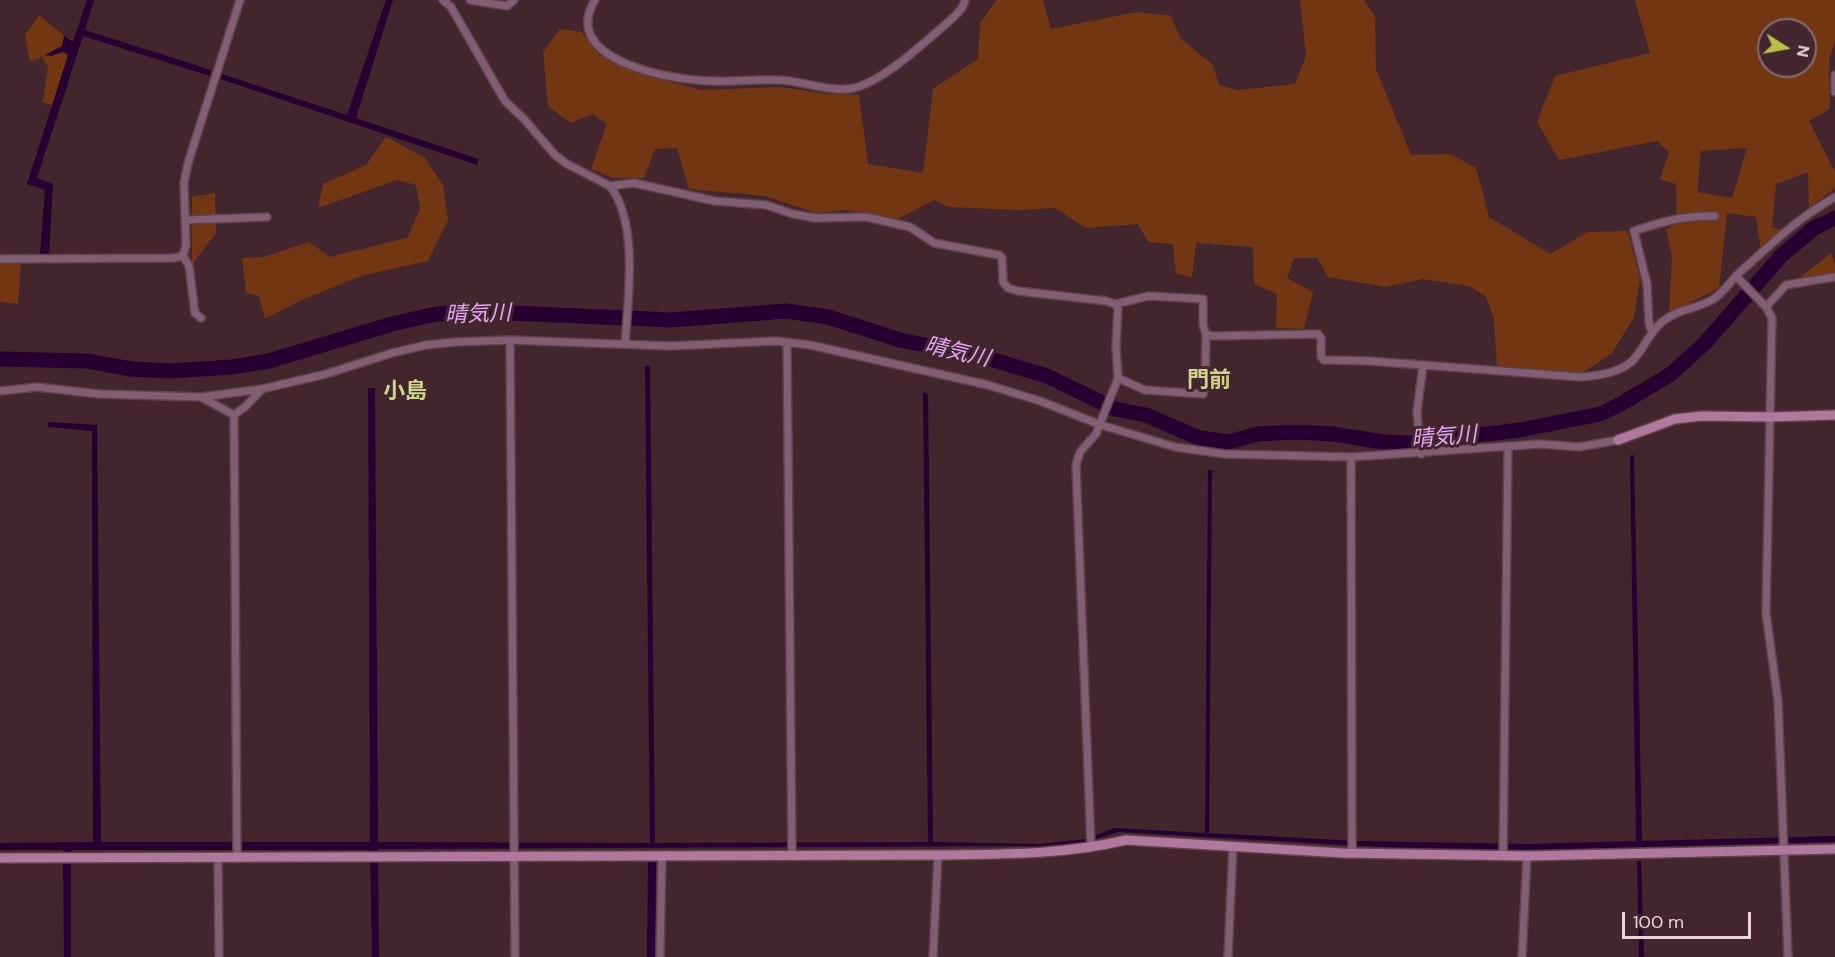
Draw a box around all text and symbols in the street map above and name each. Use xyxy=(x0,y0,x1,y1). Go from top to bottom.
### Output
north arrow xyxy=(1757,18,1817,78)
text: N xyxy=(1792,43,1815,59)
water label: 晴気川 xyxy=(445,301,511,329)
water label: 晴気川 xyxy=(922,333,992,373)
district label: 門前 xyxy=(1187,368,1231,394)
district label: 小島 xyxy=(383,379,427,405)
water label: 晴気川 xyxy=(1410,422,1478,454)
scale bar xyxy=(1625,900,1754,938)
text: 100 m xyxy=(1633,910,1684,934)

